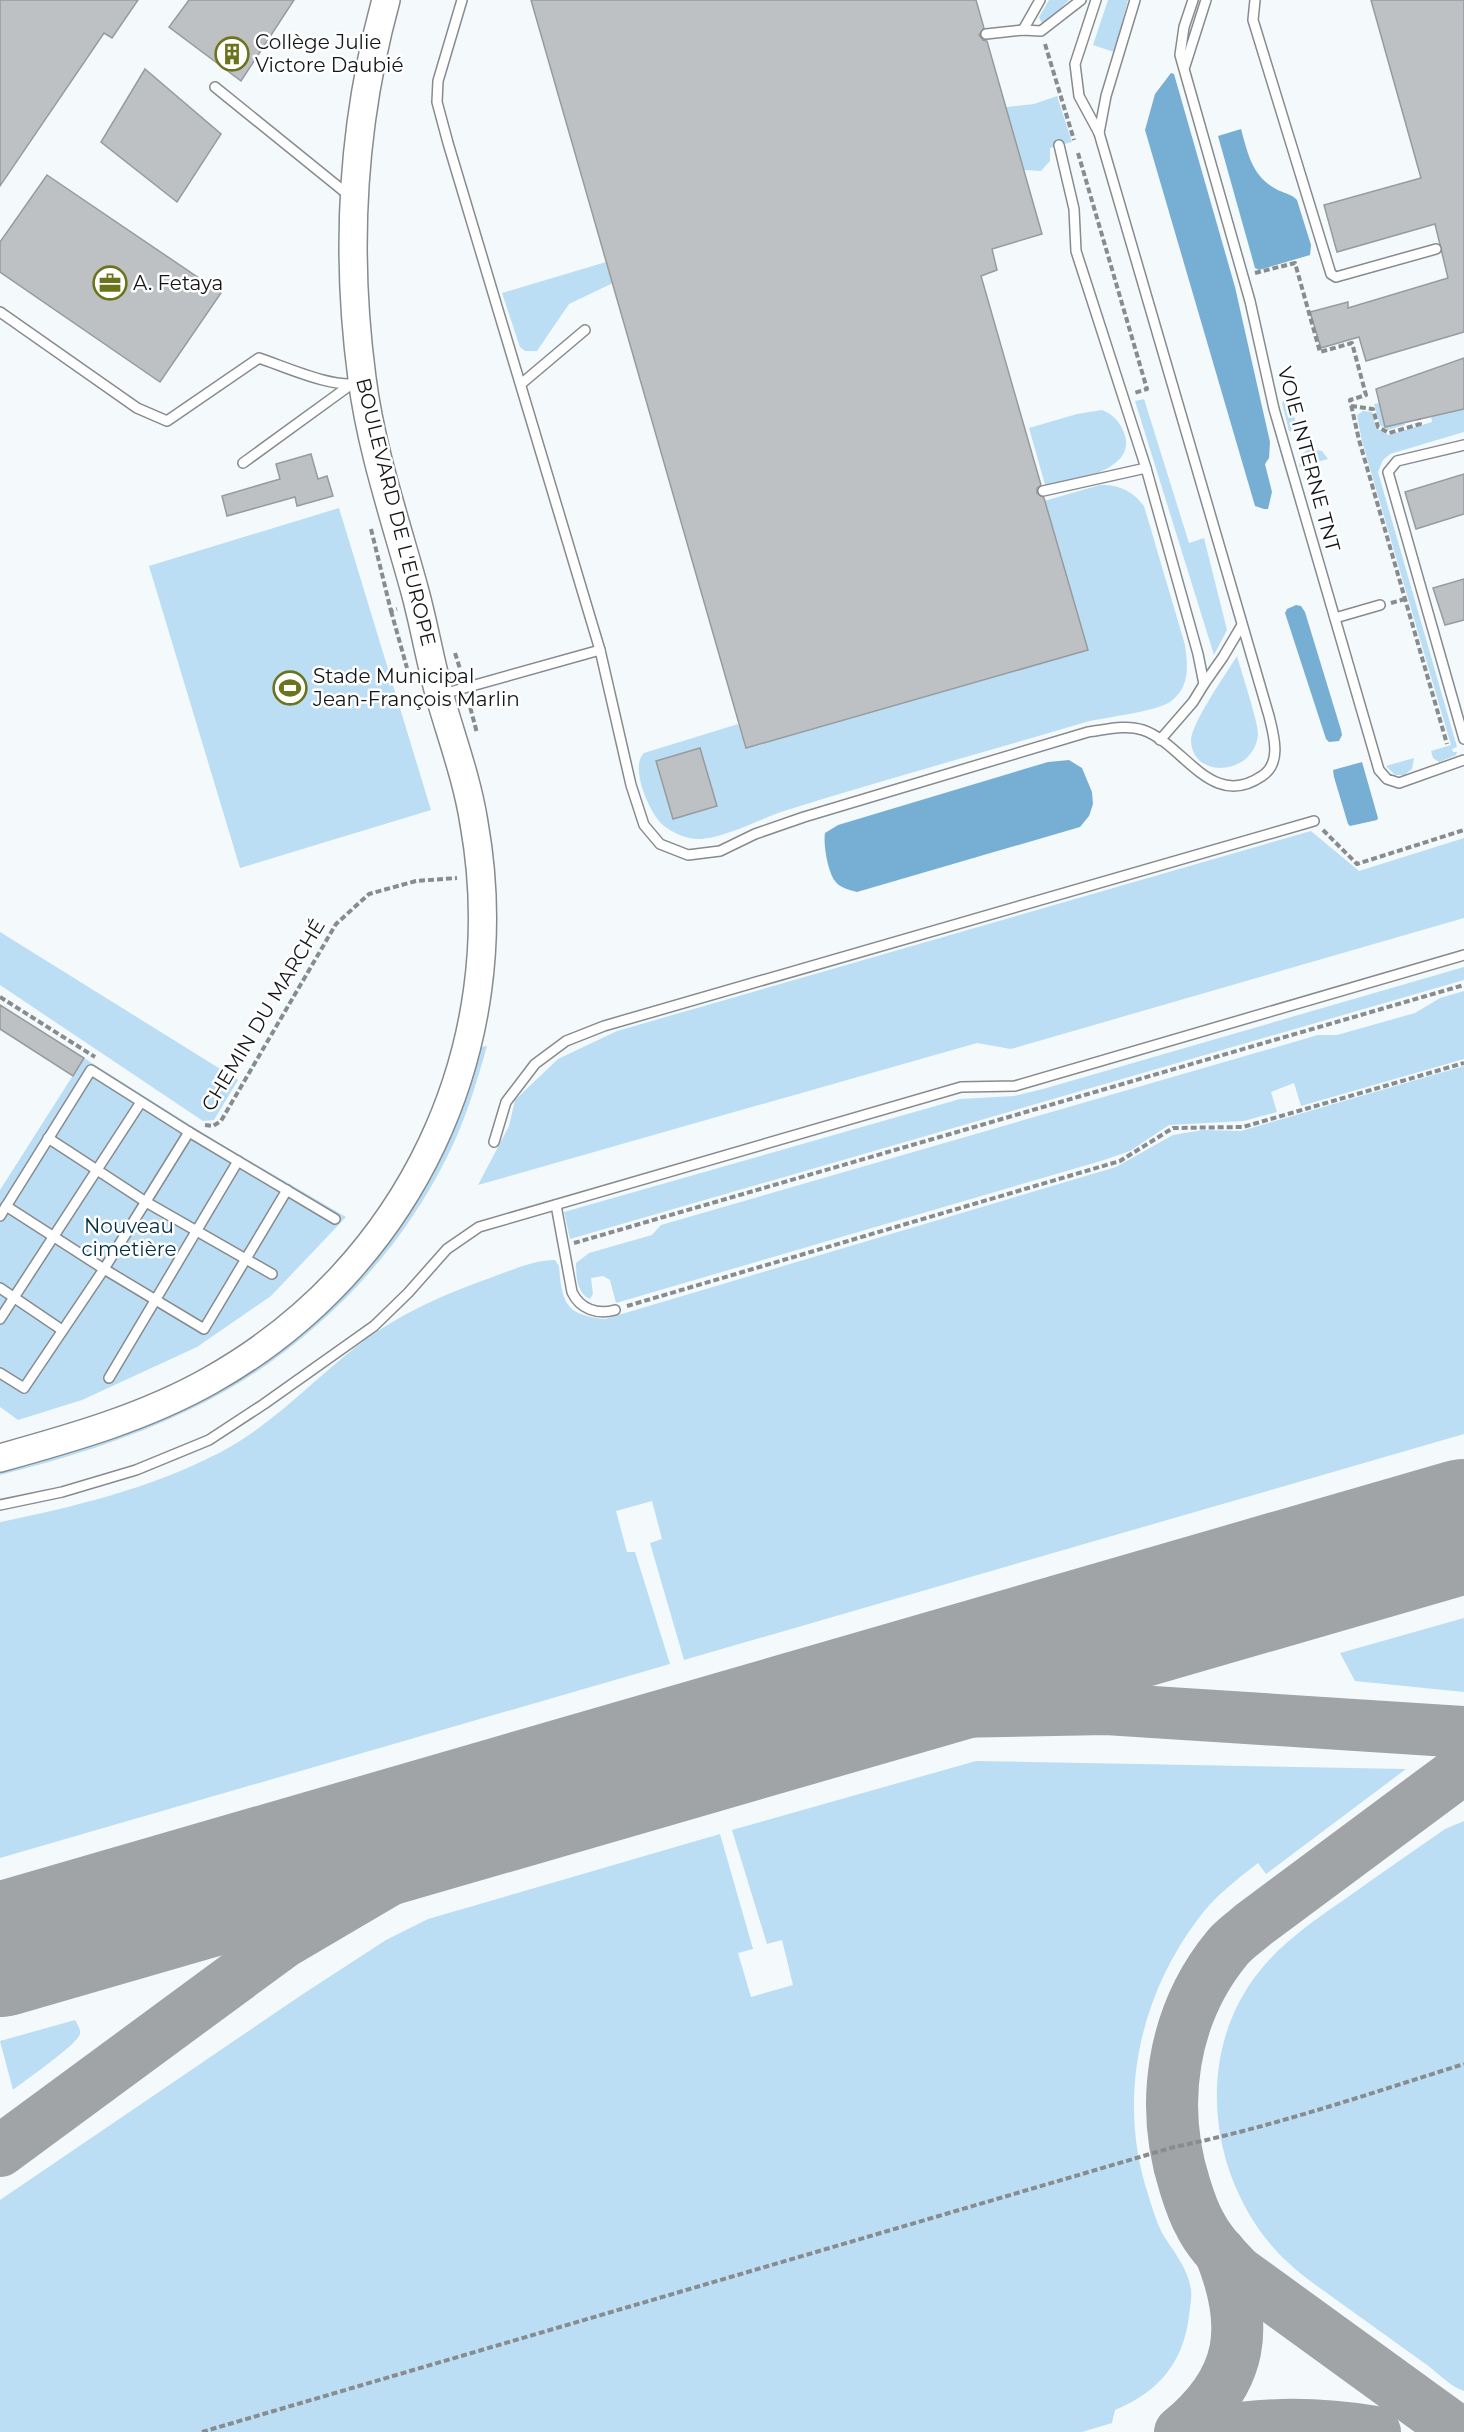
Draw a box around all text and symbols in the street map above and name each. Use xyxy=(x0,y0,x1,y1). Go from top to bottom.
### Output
place label: Collège Julie Victore Daubié xyxy=(255,30,404,77)
building icon: Collège Julie Victore Daubié xyxy=(214,36,250,72)
office icon: A. Fetaya xyxy=(92,265,128,301)
place label: A. Fetaya xyxy=(133,271,223,295)
street label: VOIE INTERNE TNT xyxy=(1273,364,1345,555)
street label: BOULEVARD DE L'EUROPE xyxy=(351,375,441,649)
place label: Stade Municipal Jean-François Marlin xyxy=(312,664,520,711)
sports icon: Stade Municipal Jean-François Marlin xyxy=(272,670,308,706)
street label: CHEMIN DU MARCHÉ xyxy=(196,915,330,1115)
park label: Nouveau cimetière xyxy=(81,1214,177,1261)

